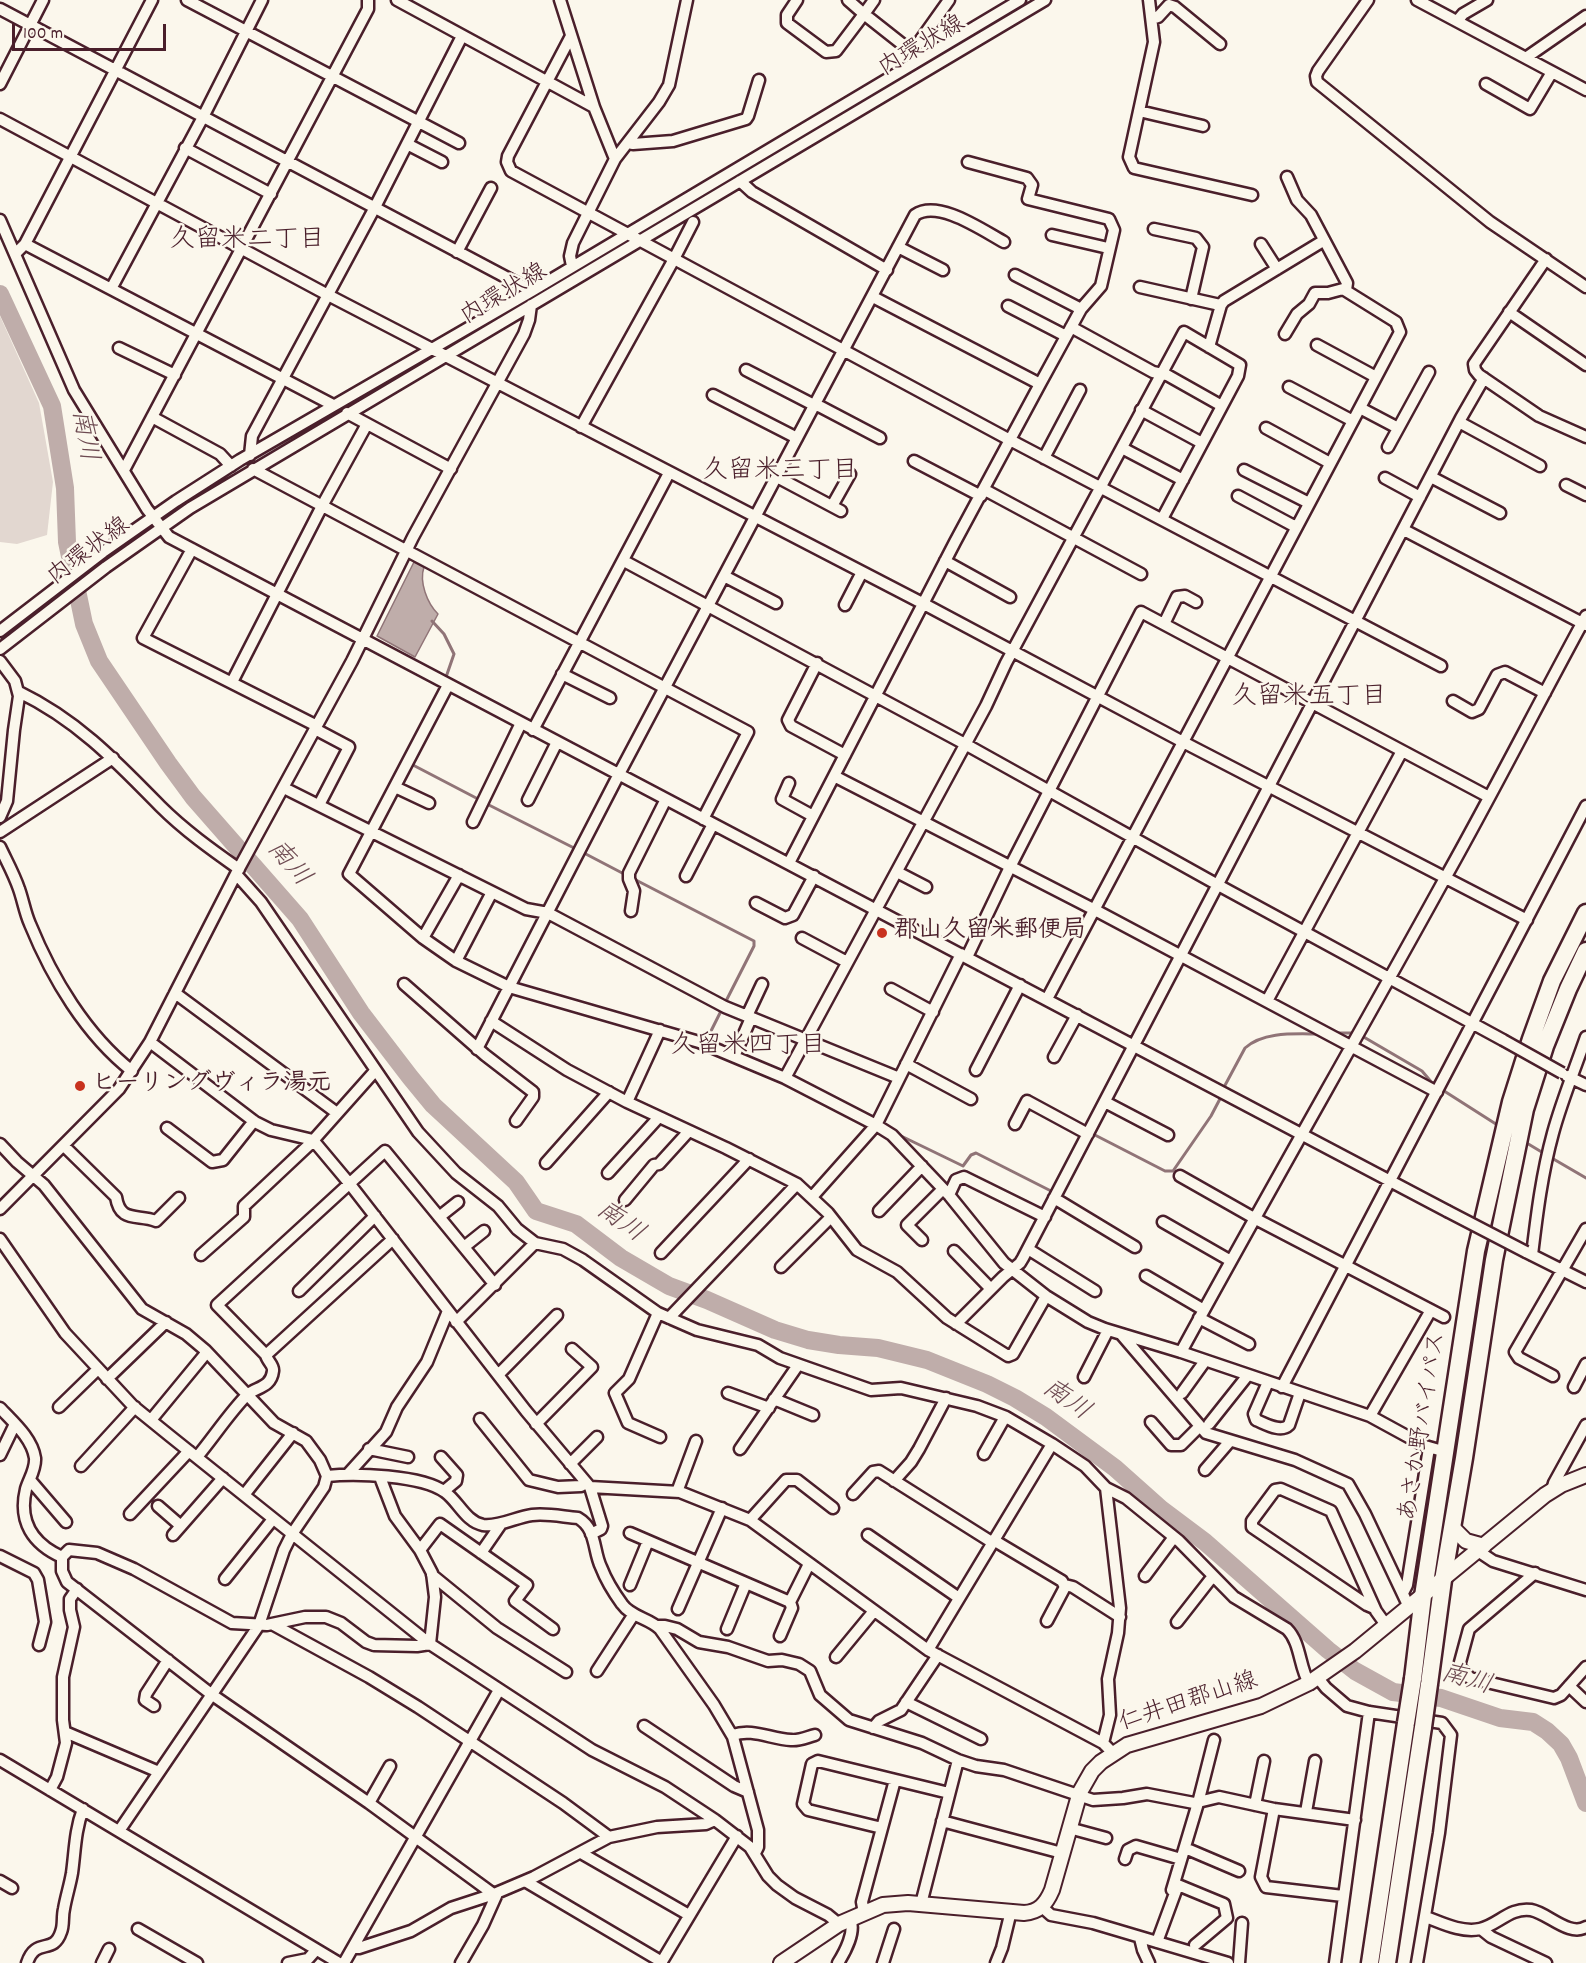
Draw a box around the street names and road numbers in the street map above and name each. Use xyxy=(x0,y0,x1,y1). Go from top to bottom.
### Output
street label: 内環状線 xyxy=(874,11,972,85)
street label: 内環状線 xyxy=(456,259,554,333)
street label: 内環状線 xyxy=(43,513,137,593)
street label: あさか野バイパス xyxy=(1396,1330,1454,1524)
street label: 仁井田郡山線 xyxy=(1116,1668,1262,1740)

